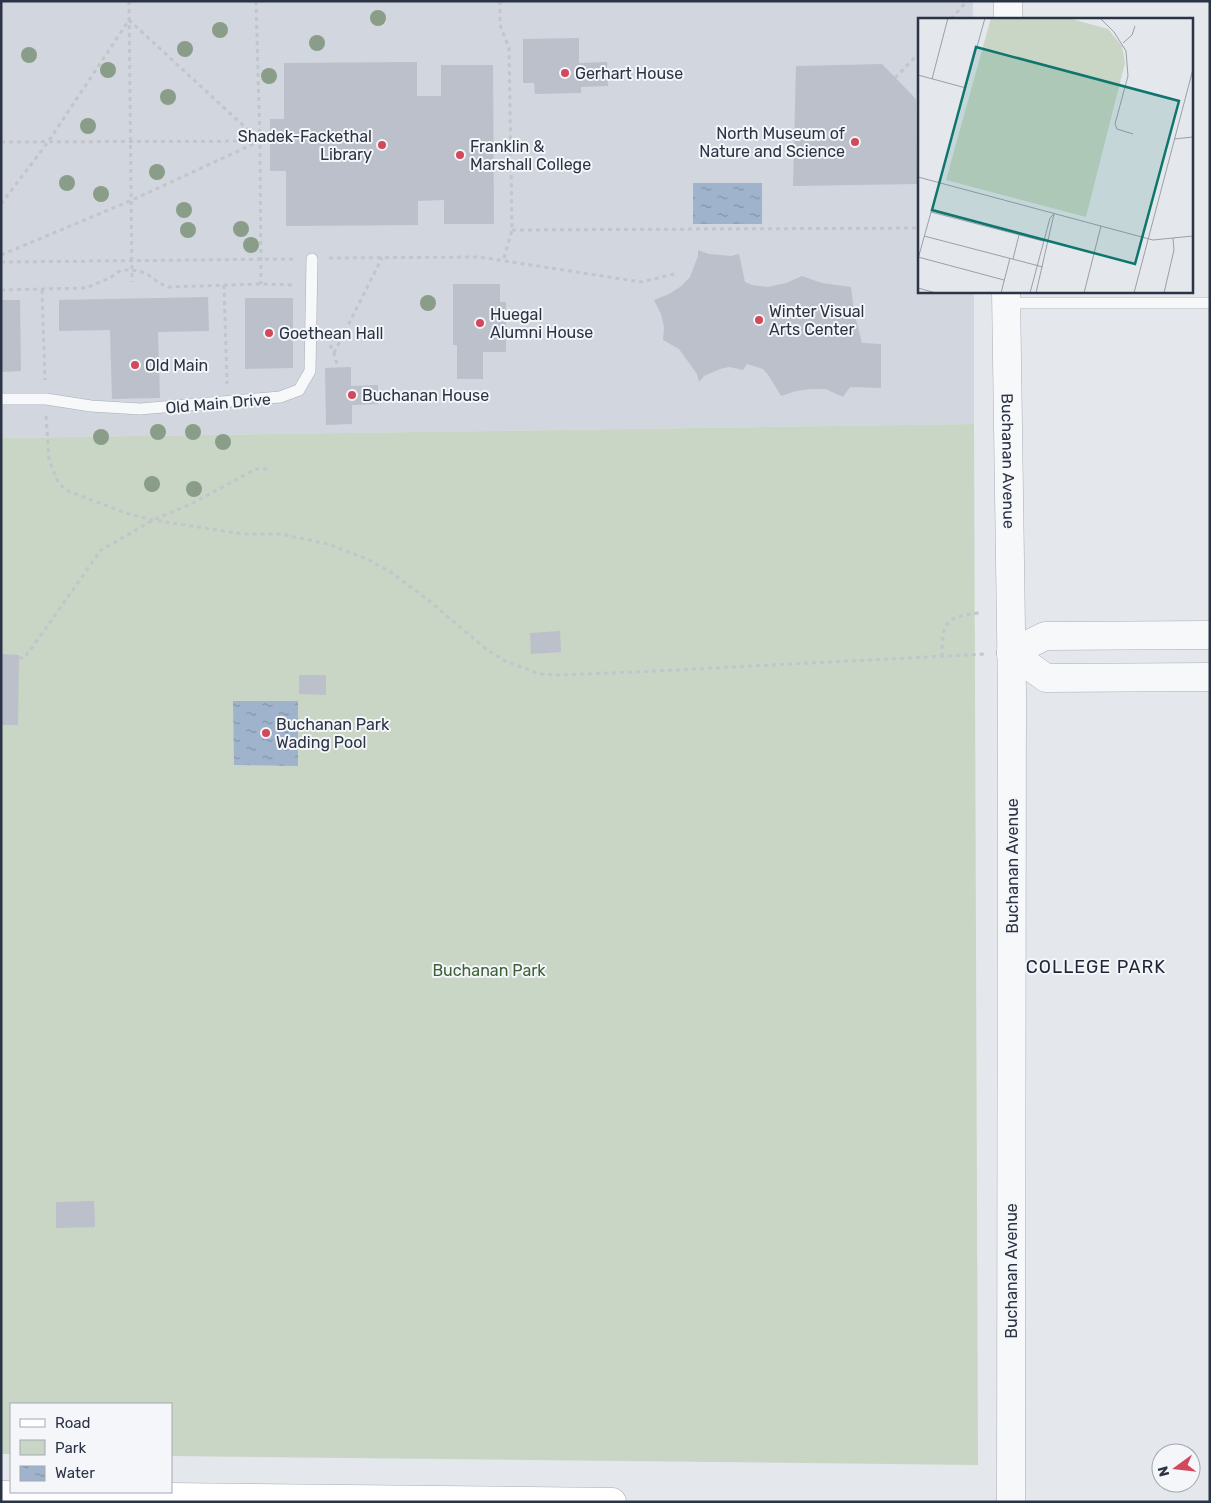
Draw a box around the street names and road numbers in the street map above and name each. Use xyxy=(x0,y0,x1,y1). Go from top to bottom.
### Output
street label: Old Main Drive xyxy=(165,389,272,418)
street label: Buchanan Avenue xyxy=(998,393,1019,529)
street label: Buchanan Avenue xyxy=(1003,798,1022,934)
street label: Buchanan Avenue xyxy=(1002,1203,1021,1339)

